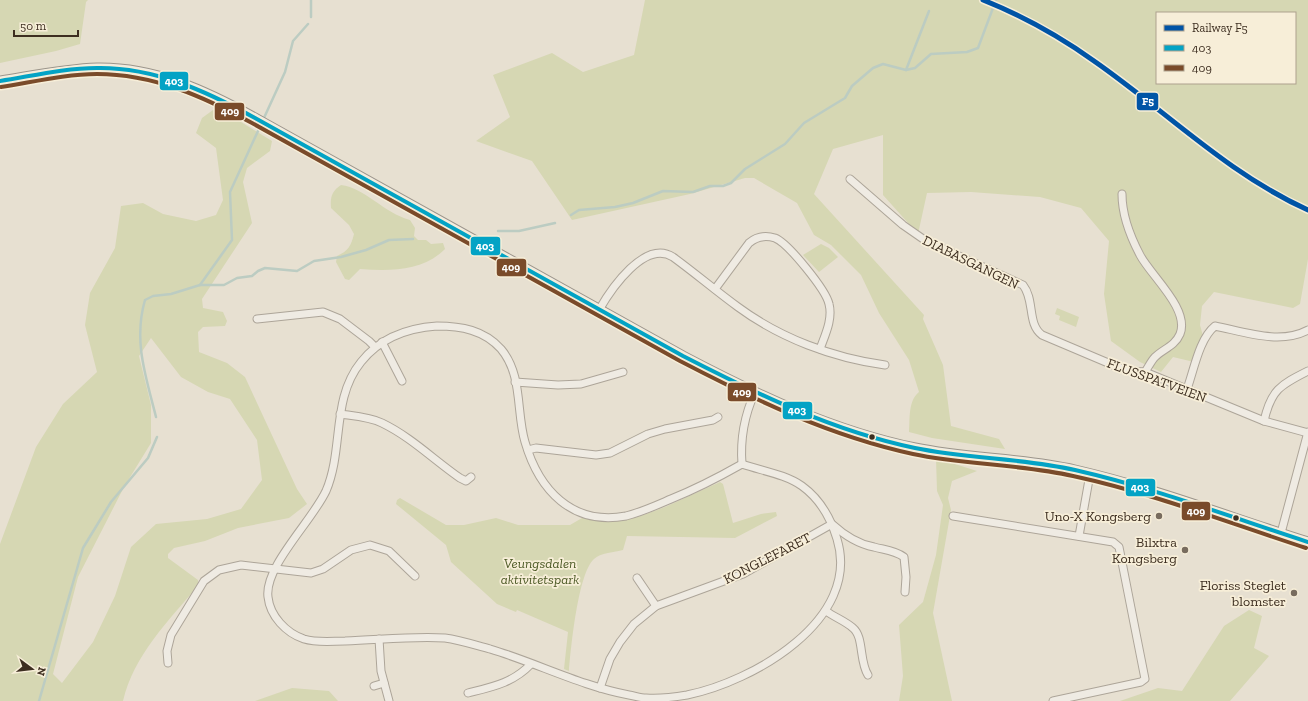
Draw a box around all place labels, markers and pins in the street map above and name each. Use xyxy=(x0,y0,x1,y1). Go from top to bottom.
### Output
unlabelled marker xyxy=(867,432,877,442)
place label: Uno-X Kongsberg xyxy=(1045,508,1151,525)
marker: Uno-X Kongsberg xyxy=(1154,511,1164,521)
unlabelled marker xyxy=(1231,513,1241,523)
place label: Bilxtra Kongsberg xyxy=(1112,534,1177,567)
marker: Bilxtra Kongsberg xyxy=(1180,545,1190,555)
place label: Floriss Steglet blomster xyxy=(1200,577,1287,610)
marker: Floriss Steglet blomster xyxy=(1289,588,1299,598)

